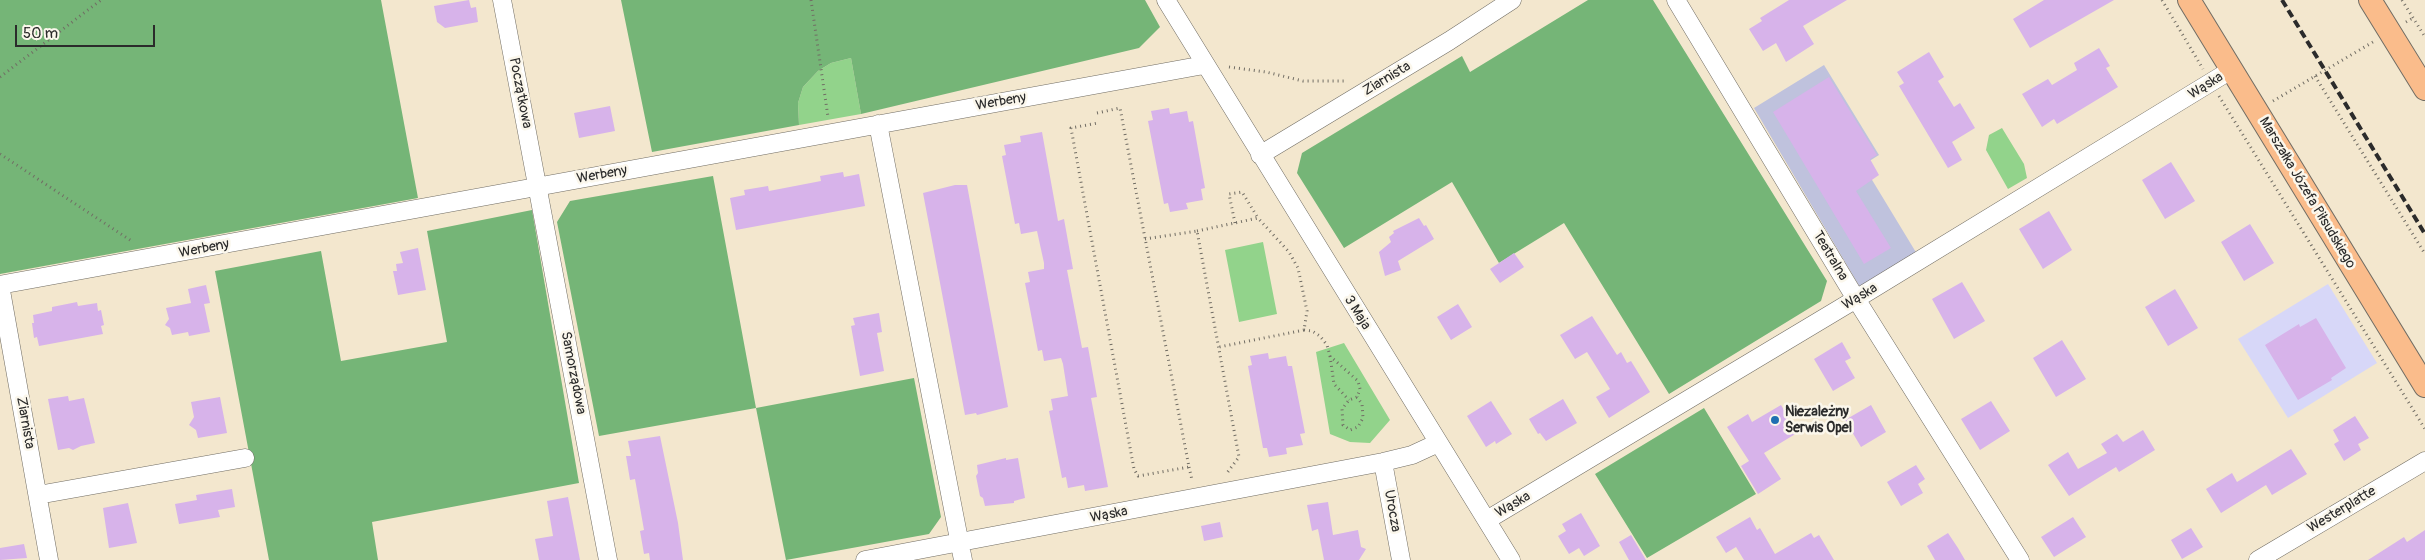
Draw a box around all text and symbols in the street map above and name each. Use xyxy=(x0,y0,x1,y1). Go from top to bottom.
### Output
scale bar xyxy=(18,15,158,47)
text: 50 m xyxy=(23,24,58,43)
street label: Początkowa xyxy=(505,56,535,130)
street label: Ziarnista xyxy=(1360,58,1414,100)
street label: Wąska xyxy=(2186,69,2226,103)
street label: Werbeny xyxy=(974,89,1028,115)
street label: Marszałka Józefa Piłsudskiego xyxy=(2255,114,2359,272)
street label: Werbeny xyxy=(575,162,629,188)
street label: Teatralna xyxy=(1809,228,1851,284)
street label: Werbeny xyxy=(177,236,231,262)
street label: Wąska xyxy=(1839,280,1881,314)
street label: 3 Maja xyxy=(1340,293,1374,333)
street label: Samorządowa xyxy=(557,330,589,416)
street label: Ziarnista xyxy=(12,396,38,450)
place label: Niezależny Serwis Opel xyxy=(1785,404,1852,437)
marker: Niezależny Serwis Opel xyxy=(1769,414,1781,426)
street label: Westerplatte xyxy=(2305,483,2379,537)
street label: Wąska xyxy=(1492,488,1534,522)
street label: Urocza xyxy=(1380,489,1404,533)
street label: Wąska xyxy=(1089,503,1129,527)

